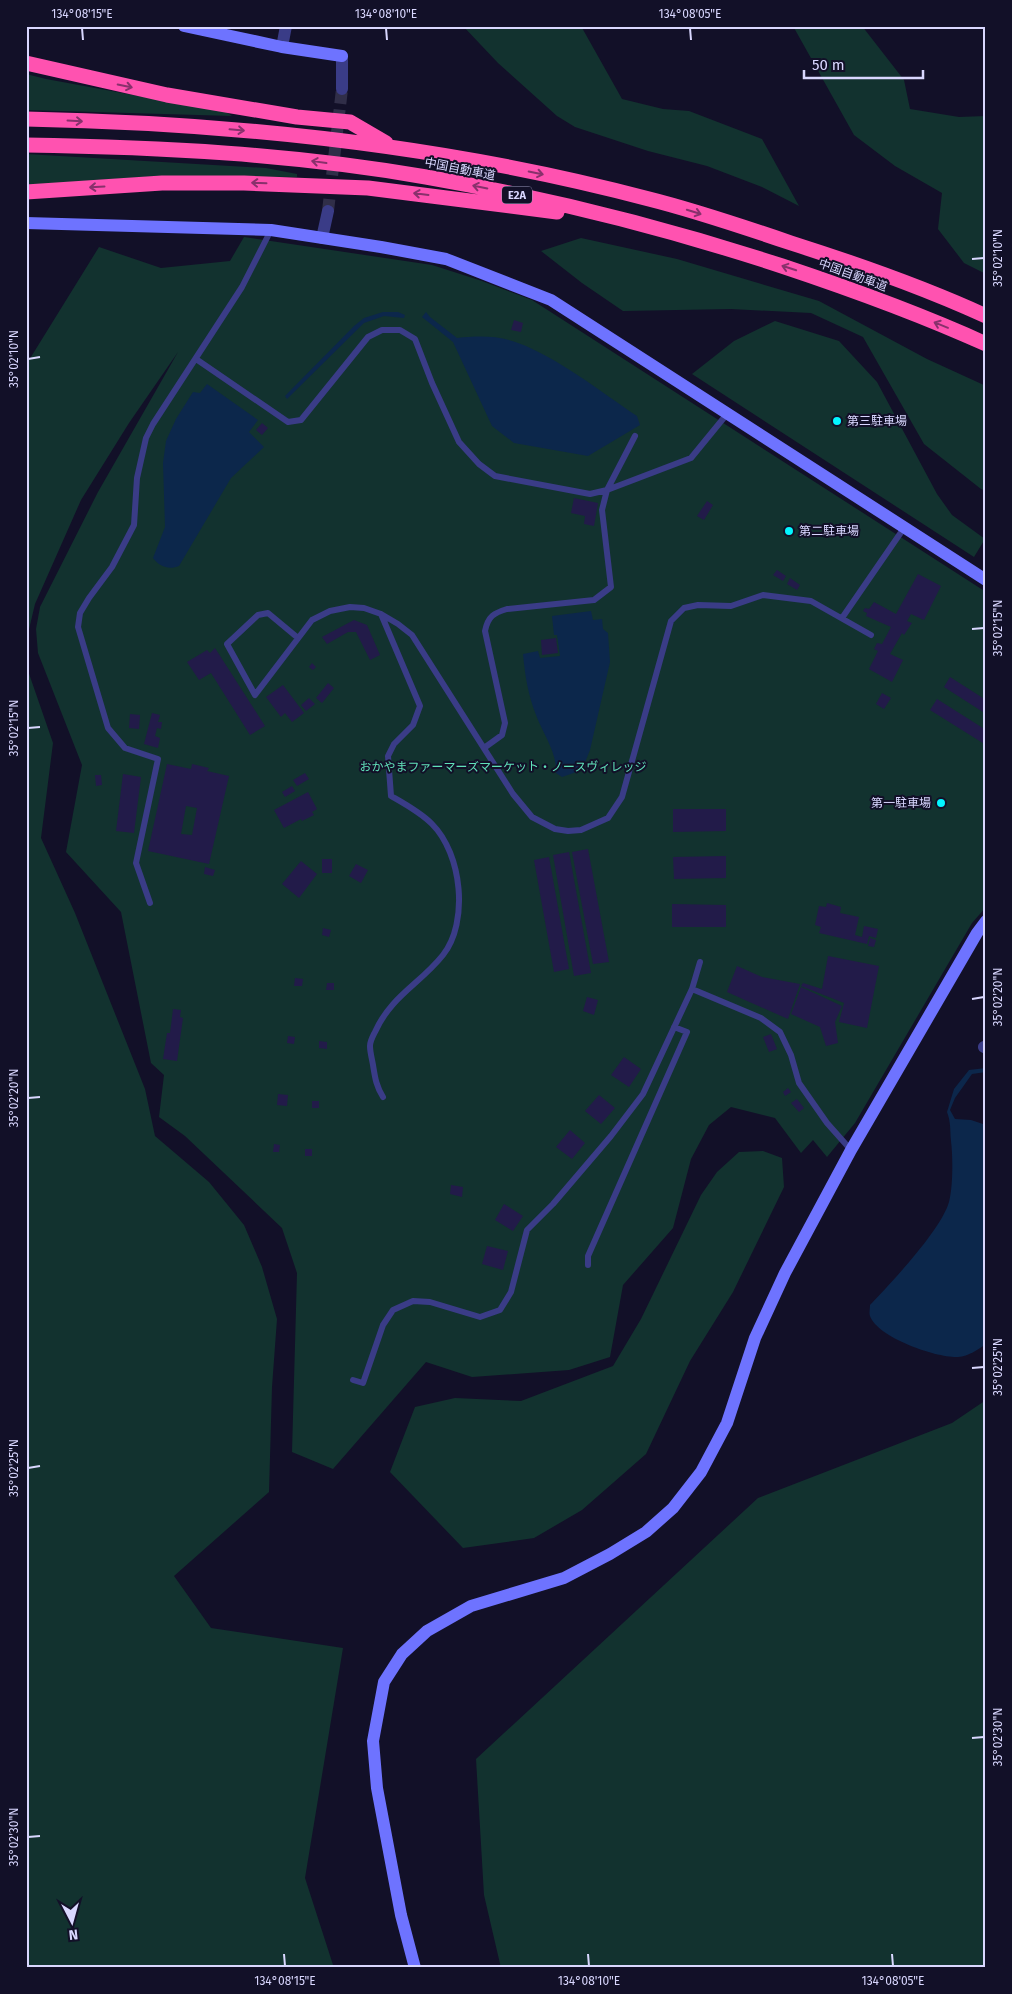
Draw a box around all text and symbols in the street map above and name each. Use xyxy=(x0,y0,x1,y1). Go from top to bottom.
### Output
text: 134°08'15"E xyxy=(51,7,113,21)
text: 134°08'10"E xyxy=(355,7,417,21)
text: 134°08'05"E xyxy=(659,7,721,21)
scale bar xyxy=(804,48,923,80)
text: 50 m xyxy=(812,56,845,74)
one-way arrow xyxy=(116,82,132,91)
one-way arrow xyxy=(67,116,83,125)
one-way arrow xyxy=(229,125,245,135)
street label: 中国自動車道 xyxy=(423,155,497,183)
one-way arrow xyxy=(311,157,327,167)
one-way arrow xyxy=(528,169,544,179)
one-way arrow xyxy=(251,179,267,188)
one-way arrow xyxy=(89,182,105,191)
one-way arrow xyxy=(472,182,488,192)
road number: E2A xyxy=(502,186,532,204)
one-way arrow xyxy=(413,189,429,199)
one-way arrow xyxy=(686,208,702,218)
text: 35°02'10"N xyxy=(991,229,1005,287)
street label: 中国自動車道 xyxy=(817,256,889,294)
one-way arrow xyxy=(781,263,797,273)
one-way arrow xyxy=(934,320,949,329)
text: 35°02'10"N xyxy=(7,330,21,388)
place label: 第三駐車場 xyxy=(847,414,907,428)
marker: 第三駐車場 xyxy=(831,415,843,427)
place label: 第二駐車場 xyxy=(799,524,859,538)
marker: 第二駐車場 xyxy=(783,525,795,537)
text: 35°02'15"N xyxy=(991,599,1005,657)
text: 35°02'15"N xyxy=(7,699,21,757)
park label: おかやまファーマーズマーケット・ノースヴィレッジ xyxy=(360,760,646,774)
place label: 第一駐車場 xyxy=(871,796,931,810)
marker: 第一駐車場 xyxy=(935,797,947,809)
text: 35°02'20"N xyxy=(991,968,1005,1026)
text: 35°02'20"N xyxy=(7,1069,21,1127)
text: 35°02'25"N xyxy=(991,1338,1005,1396)
text: 35°02'25"N xyxy=(7,1439,21,1497)
text: 35°02'30"N xyxy=(991,1708,1005,1766)
text: 35°02'30"N xyxy=(7,1808,21,1866)
north arrow xyxy=(48,1896,98,1946)
text: N xyxy=(68,1925,79,1943)
text: 134°08'15"E xyxy=(254,1974,316,1988)
text: 134°08'10"E xyxy=(558,1974,620,1988)
text: 134°08'05"E xyxy=(862,1974,924,1988)

